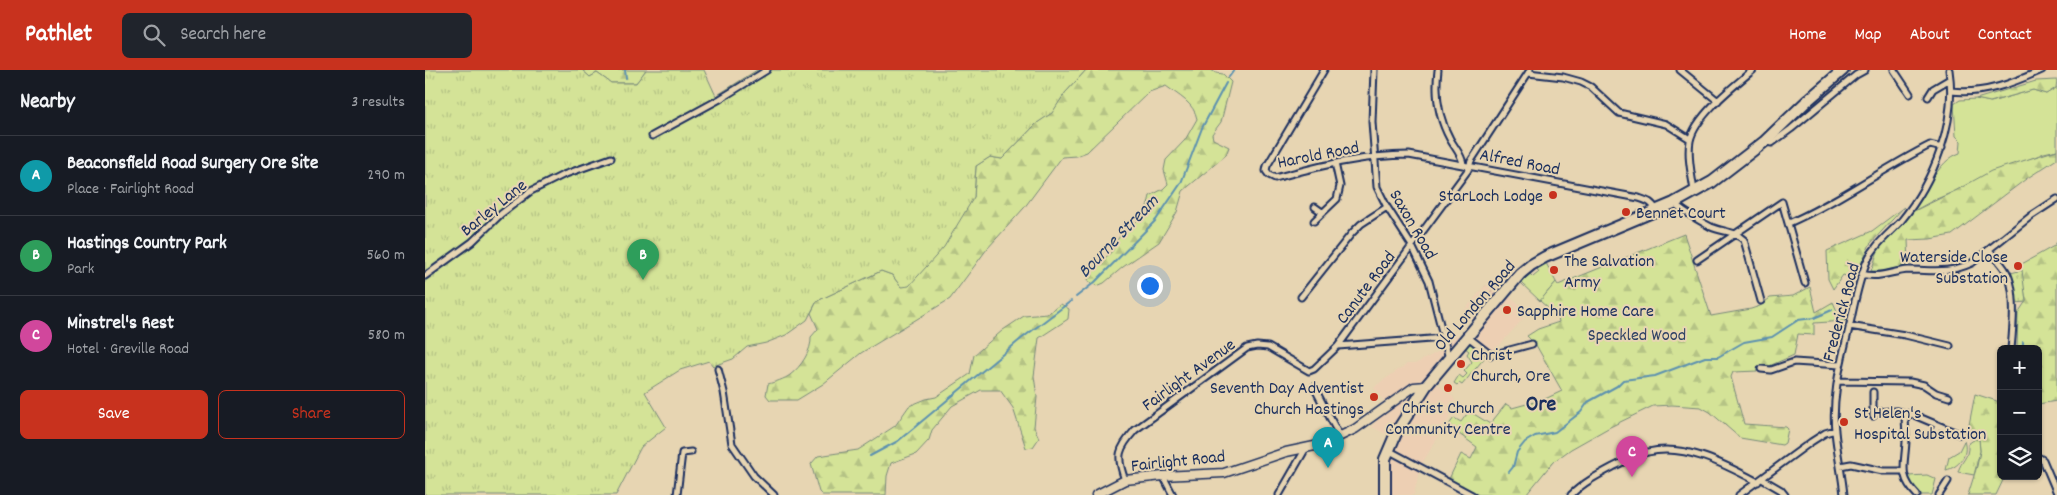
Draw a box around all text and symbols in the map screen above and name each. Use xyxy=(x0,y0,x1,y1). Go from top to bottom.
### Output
search box xyxy=(122,13,472,58)
text: Pathlet xyxy=(25,18,92,52)
icon: search xyxy=(140,21,168,49)
text: Search here xyxy=(180,22,266,49)
text: Home xyxy=(1789,23,1826,48)
text: Map xyxy=(1854,23,1882,48)
text: About xyxy=(1910,23,1950,48)
text: Contact xyxy=(1978,23,2032,48)
text: Nearby xyxy=(20,88,75,118)
text: 3 results xyxy=(351,91,405,114)
street label: Harold Road xyxy=(1275,136,1362,177)
street label: Alfred Road xyxy=(1477,143,1562,183)
text: Beaconsfield Road Surgery Ore Site xyxy=(67,151,318,178)
text: A xyxy=(32,164,40,187)
text: 290 m xyxy=(367,164,405,187)
street label: Barley Lane xyxy=(456,174,533,244)
text: Place · Fairlight Road xyxy=(67,178,194,201)
place label: StarLoch Lodge xyxy=(1439,185,1543,210)
street label: Saxon Road xyxy=(1382,186,1442,265)
water label: Bourne Stream xyxy=(1073,189,1167,285)
marker: StarLoch Lodge xyxy=(1547,189,1559,201)
place label: Bennet Court xyxy=(1636,202,1726,227)
marker: Bennet Court xyxy=(1620,206,1632,218)
text: Hastings Country Park xyxy=(67,231,227,258)
pin: B xyxy=(627,239,659,280)
text: B xyxy=(32,244,40,267)
text: 560 m xyxy=(366,244,405,267)
place label: Waterside Close Substation xyxy=(1900,246,2008,292)
street label: Canute Road xyxy=(1331,247,1403,330)
place label: The Salvation Army xyxy=(1564,250,1654,296)
street label: Old London Road xyxy=(1429,256,1523,358)
text: Park xyxy=(67,258,94,281)
street label: Frederick Road xyxy=(1817,260,1868,365)
marker: Waterside Close Substation xyxy=(2012,260,2024,272)
marker: The Salvation Army xyxy=(1548,264,1560,276)
your location xyxy=(1137,273,1163,299)
place label: Sapphire Home Care xyxy=(1517,300,1654,325)
marker: Sapphire Home Care xyxy=(1501,304,1513,316)
text: Minstrel's Rest xyxy=(67,311,174,338)
text: C xyxy=(32,324,40,347)
text: 580 m xyxy=(368,324,405,347)
park label: Speckled Wood xyxy=(1588,324,1686,349)
street label: Fairlight Avenue xyxy=(1138,333,1241,419)
text: Hotel · Greville Road xyxy=(67,338,189,361)
place label: Christ Church, Ore xyxy=(1471,344,1551,390)
map controls xyxy=(1997,345,2042,480)
button: + xyxy=(1997,345,2042,390)
marker: Christ Church, Ore xyxy=(1455,358,1467,370)
place label: Seventh Day Adventist Church Hastings xyxy=(1210,377,1364,423)
marker: Christ Church Community Centre xyxy=(1442,382,1454,394)
button: Save xyxy=(20,390,208,439)
button: Share xyxy=(218,390,405,439)
district label: Ore xyxy=(1526,390,1557,421)
button: − xyxy=(1997,390,2042,435)
marker: Seventh Day Adventist Church Hastings xyxy=(1368,391,1380,403)
place label: Christ Church Community Centre xyxy=(1385,397,1511,443)
place label: St Helen's Hospital Substation xyxy=(1854,402,1986,448)
marker: St Helen's Hospital Substation xyxy=(1838,416,1850,428)
pin: A xyxy=(1312,427,1344,468)
button: layers xyxy=(1997,435,2042,480)
pin: C xyxy=(1616,436,1648,477)
street label: Fairlight Road xyxy=(1130,445,1227,480)

